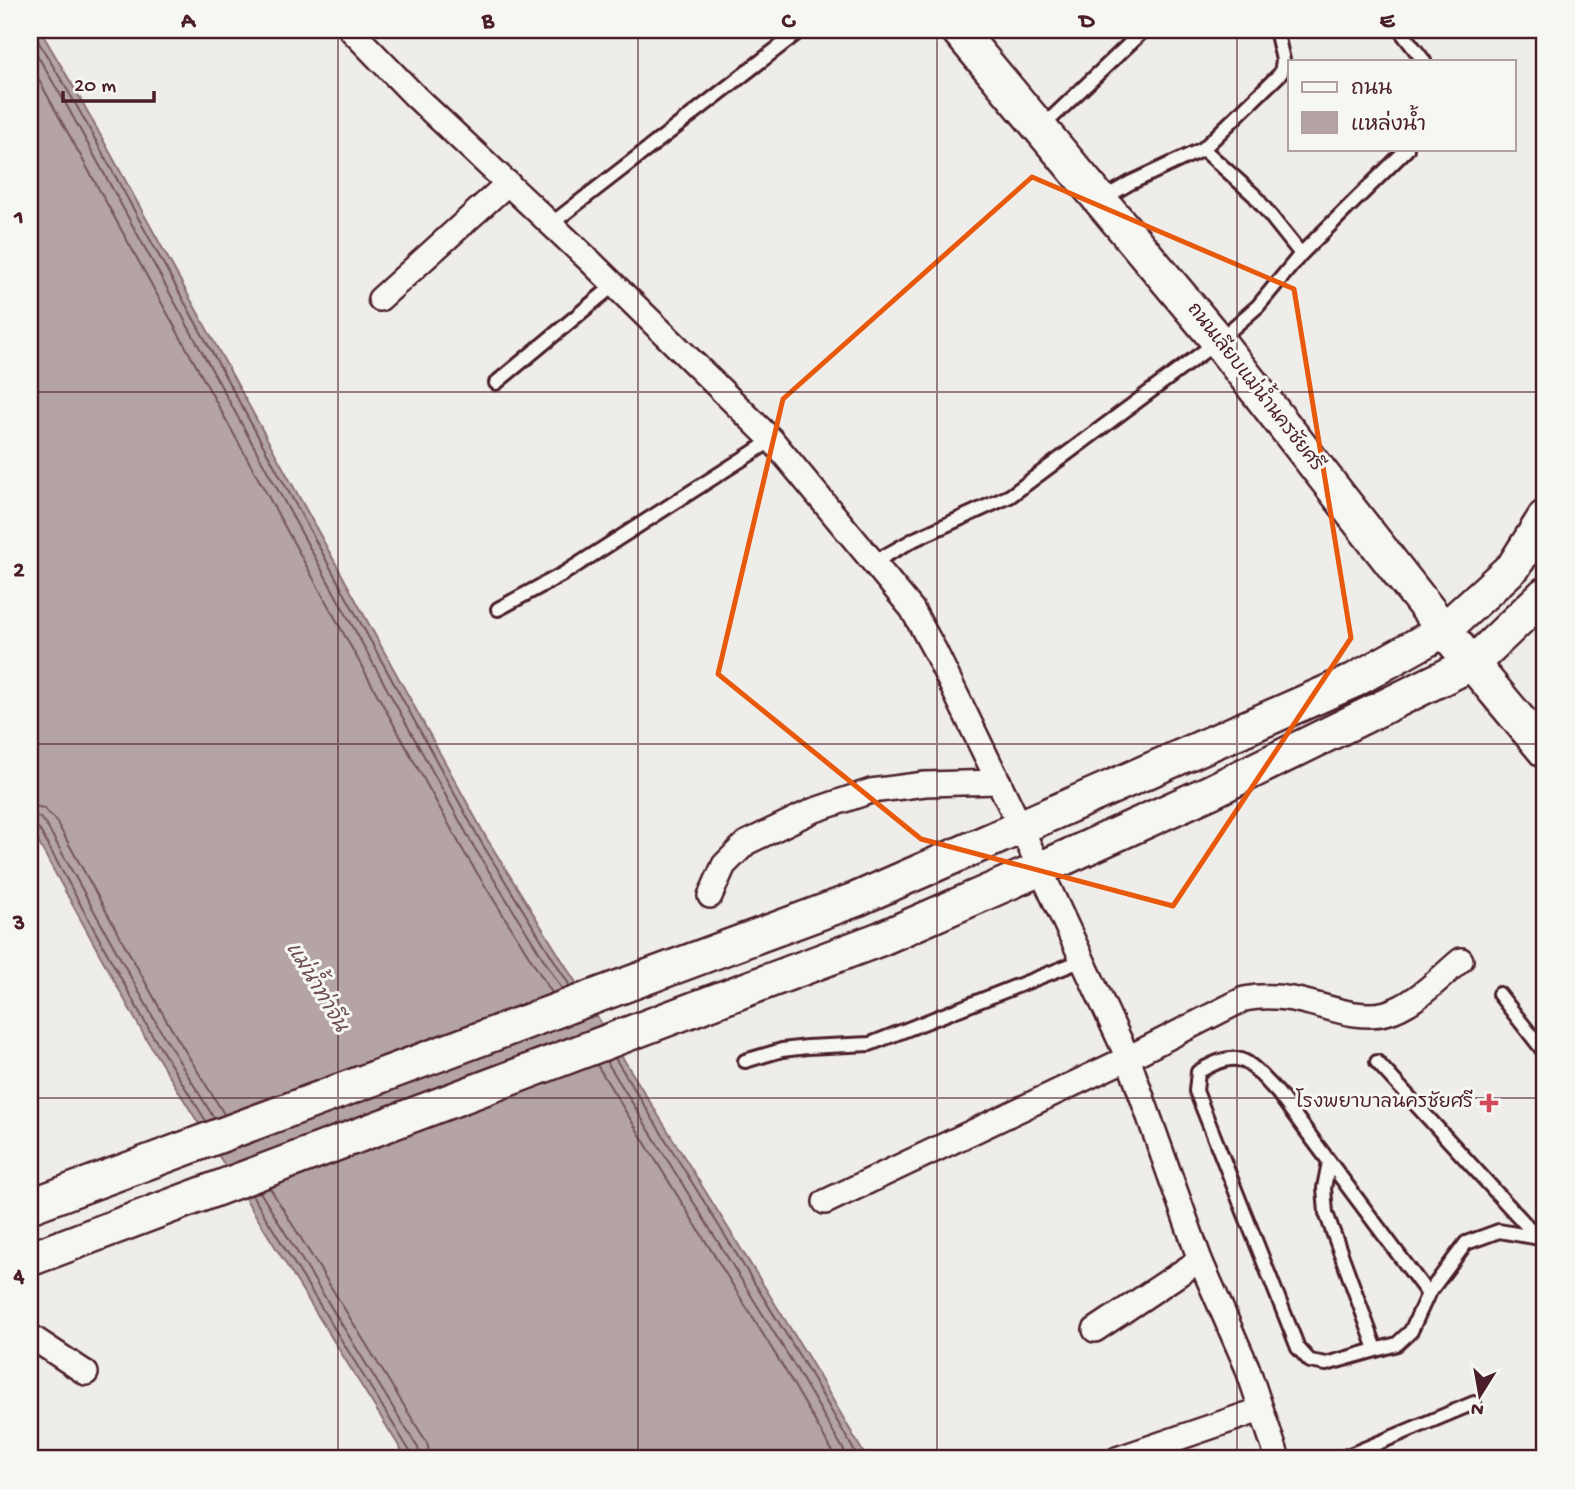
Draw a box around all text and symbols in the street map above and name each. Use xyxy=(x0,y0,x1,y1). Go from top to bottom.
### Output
text: A xyxy=(180,9,196,36)
text: B xyxy=(481,9,495,36)
text: C xyxy=(782,9,797,36)
text: D xyxy=(1078,9,1096,36)
text: E xyxy=(1380,9,1396,36)
scale bar xyxy=(63,60,154,104)
legend xyxy=(1288,60,1516,150)
text: 20 m xyxy=(74,75,116,100)
text: ถนน xyxy=(1351,78,1392,103)
text: แหล่งน้ำ xyxy=(1351,104,1426,139)
text: 1 xyxy=(13,205,24,232)
street label: ถนนเลียบแม่น้ำนครชัยศรี xyxy=(1181,294,1333,477)
text: 2 xyxy=(13,558,25,585)
text: 3 xyxy=(12,911,25,938)
water label: แม่น้ำท่าจีน xyxy=(279,933,361,1038)
place label: โรงพยาบาลนครชัยศรี xyxy=(1296,1088,1473,1115)
marker: โรงพยาบาลนครชัยศรี xyxy=(1479,1093,1499,1113)
text: 4 xyxy=(13,1264,25,1291)
north arrow xyxy=(1446,1360,1516,1430)
text: N xyxy=(1469,1396,1486,1421)

